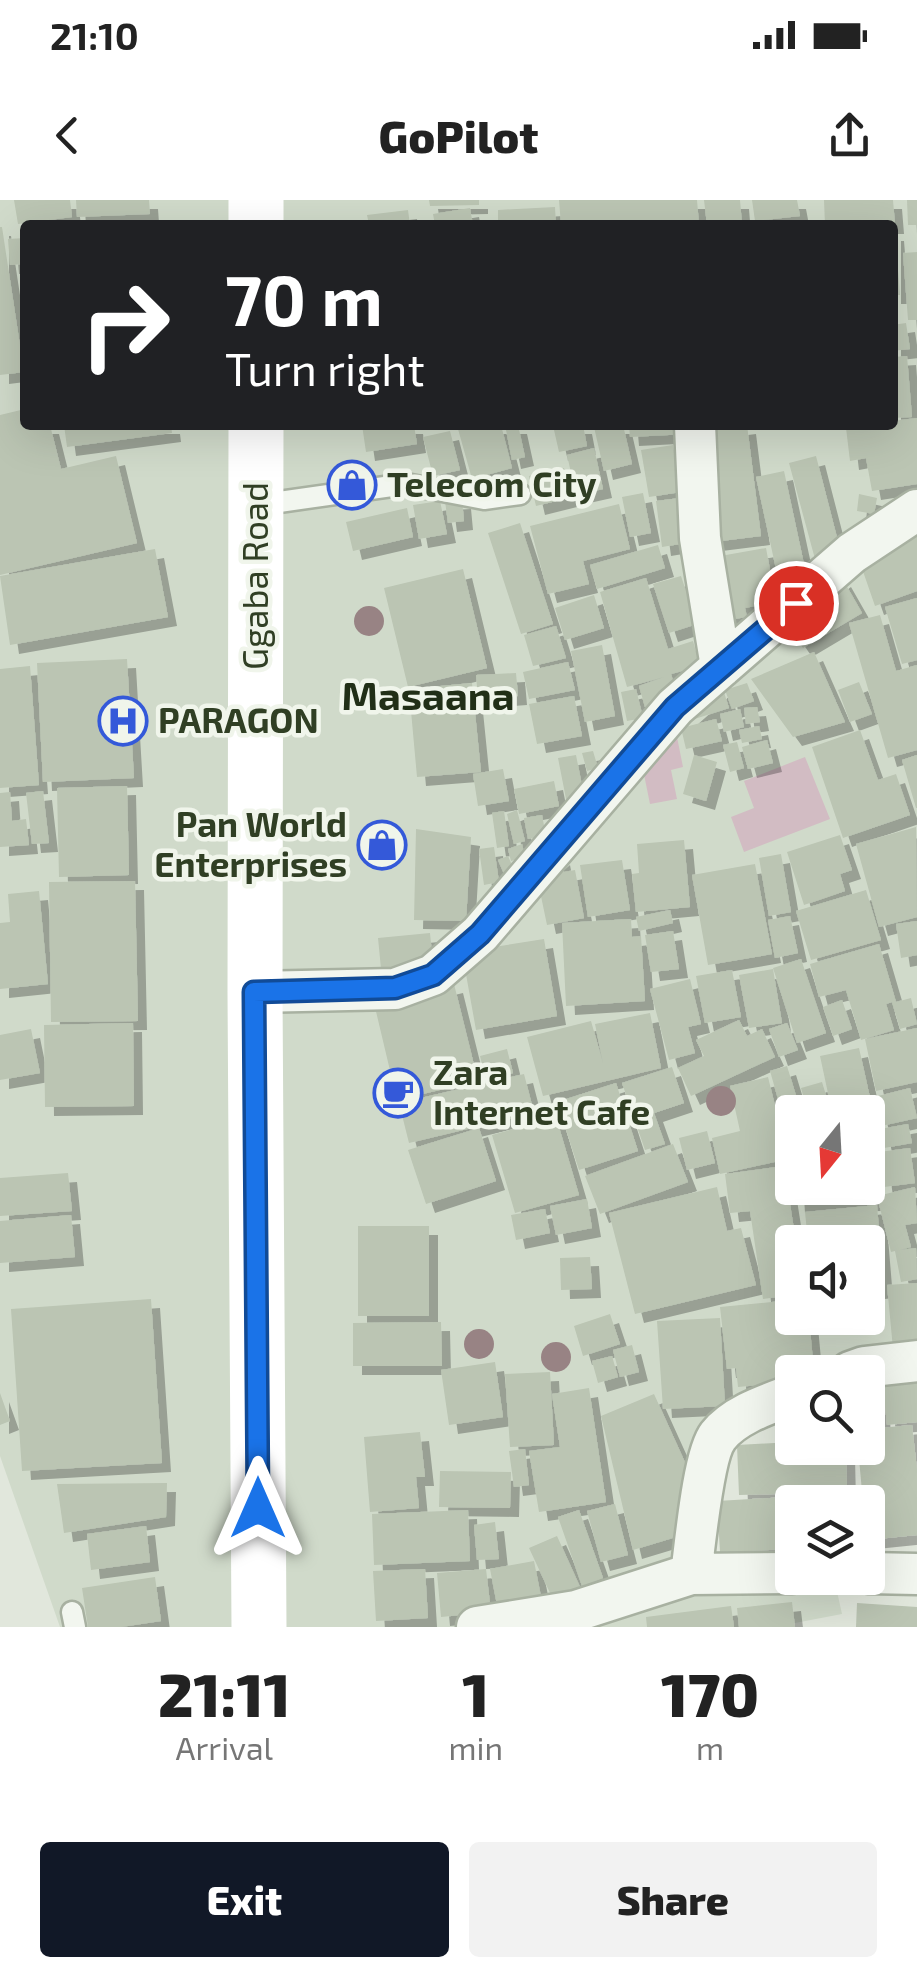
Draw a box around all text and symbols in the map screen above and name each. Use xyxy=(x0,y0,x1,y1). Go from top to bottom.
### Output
text: 21:10 xyxy=(50,12,139,58)
icon: back xyxy=(40,108,95,163)
text: GoPilot xyxy=(379,108,538,162)
icon: share xyxy=(822,108,877,163)
text: 70 m xyxy=(225,256,383,340)
icon: right xyxy=(60,260,190,390)
text: Turn right xyxy=(225,341,425,395)
shop icon: Telecom City xyxy=(326,459,378,511)
place label: Telecom City xyxy=(387,462,597,505)
street label: Ggaba Road xyxy=(233,482,275,670)
pin xyxy=(754,561,839,646)
icon: arrive xyxy=(769,576,824,631)
district label: Masaana xyxy=(341,670,515,718)
hospital icon: PARAGON xyxy=(97,695,149,747)
place label: PARAGON xyxy=(158,698,319,740)
place label: Pan World Enterprises xyxy=(154,802,347,884)
shop icon: Pan World Enterprises xyxy=(356,819,408,871)
place label: Zara Internet Cafe xyxy=(433,1050,650,1132)
cafe icon: Zara Internet Cafe xyxy=(372,1067,424,1119)
north arrow xyxy=(775,1095,885,1205)
map controls xyxy=(775,1095,885,1595)
button: sound xyxy=(775,1225,885,1335)
button: search xyxy=(775,1355,885,1465)
position arrow xyxy=(206,1456,310,1560)
button: layers xyxy=(775,1485,885,1595)
text: 21:11 xyxy=(158,1657,291,1729)
text: 1 xyxy=(462,1657,489,1729)
text: 170 xyxy=(661,1657,759,1729)
text: Arrival xyxy=(176,1728,273,1766)
text: min xyxy=(449,1728,503,1766)
text: m xyxy=(696,1728,724,1766)
button: Exit xyxy=(40,1842,449,1957)
button: Share xyxy=(469,1842,877,1957)

